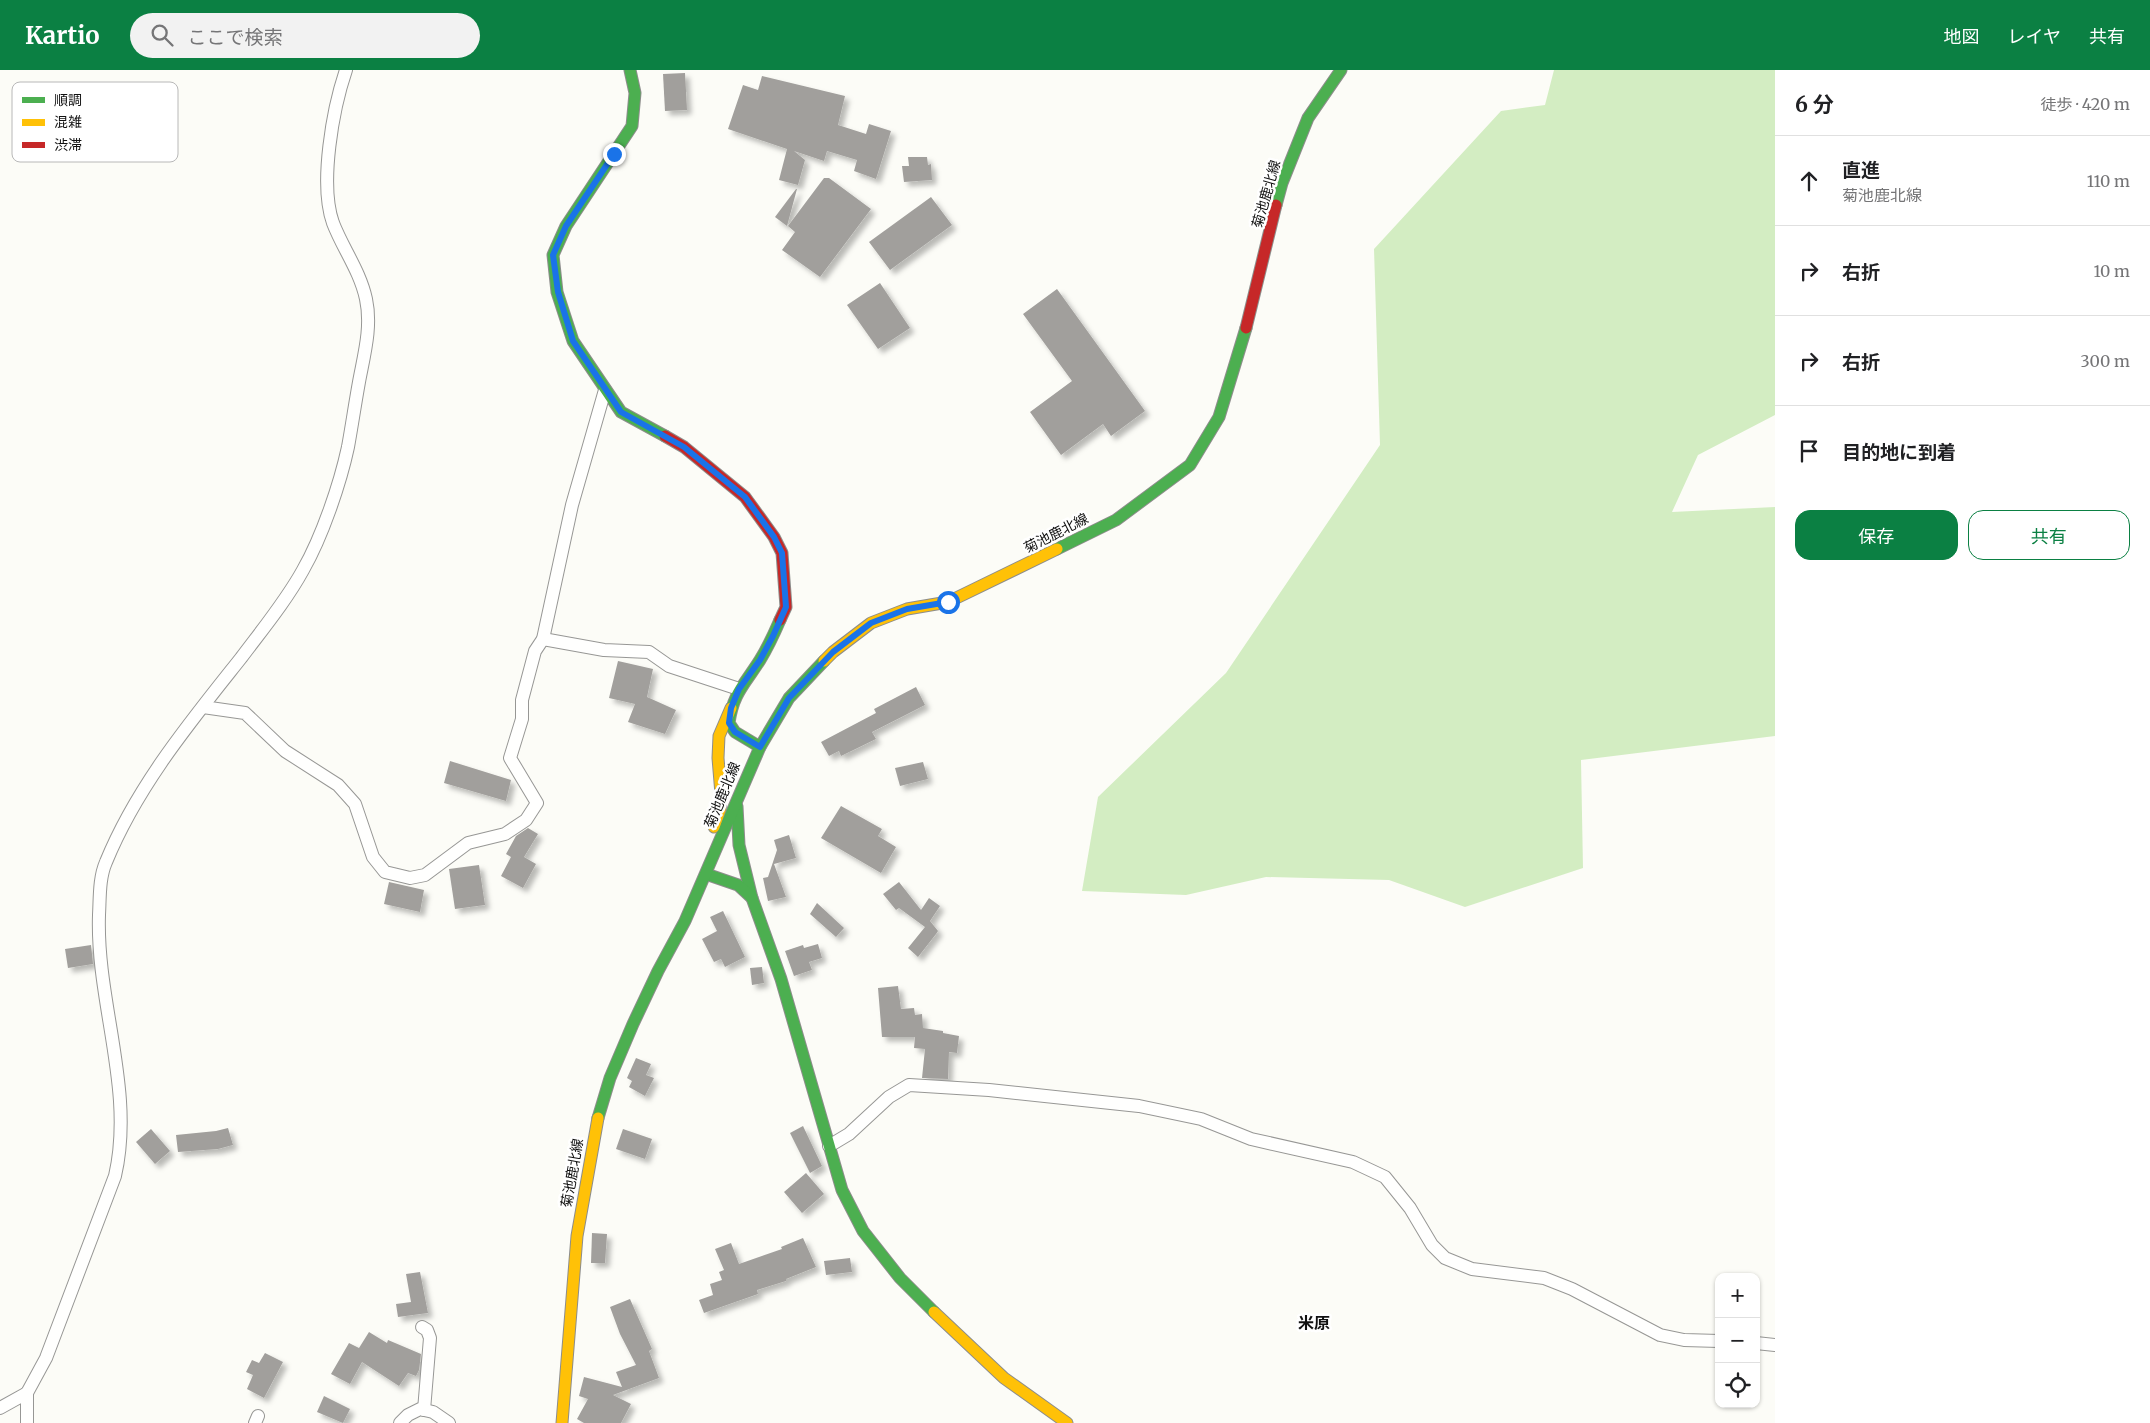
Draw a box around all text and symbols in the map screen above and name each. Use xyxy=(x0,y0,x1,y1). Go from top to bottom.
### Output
search box xyxy=(130,13,480,58)
text: Kartio xyxy=(25,20,100,51)
icon: search xyxy=(148,21,176,49)
text: ここで検索 xyxy=(188,25,283,49)
text: 地図 xyxy=(1944,25,1980,48)
text: レイヤ xyxy=(2008,25,2061,48)
text: 共有 xyxy=(2089,25,2125,48)
legend xyxy=(12,82,178,162)
text: 順調 xyxy=(54,91,82,109)
text: 6 分 xyxy=(1795,91,1834,118)
text: 徒歩 · 420 m xyxy=(2040,94,2130,114)
text: 混雑 xyxy=(54,113,82,131)
text: 渋滞 xyxy=(54,136,82,154)
route end xyxy=(603,143,626,166)
street label: 菊池鹿北線 xyxy=(1248,158,1284,230)
text: 直進 xyxy=(1842,158,1880,182)
icon: ahead xyxy=(1795,167,1823,195)
text: 110 m xyxy=(2087,171,2130,191)
text: 菊池鹿北線 xyxy=(1842,185,1922,205)
icon: right xyxy=(1795,257,1823,285)
text: 右折 xyxy=(1842,260,1880,284)
text: 10 m xyxy=(2093,261,2130,281)
icon: right xyxy=(1795,347,1823,375)
text: 右折 xyxy=(1842,350,1880,374)
text: 300 m xyxy=(2081,351,2130,371)
icon: arrive xyxy=(1795,437,1823,465)
text: 目的地に到着 xyxy=(1842,440,1956,464)
street label: 菊池鹿北線 xyxy=(1021,509,1091,557)
button: 保存 xyxy=(1795,510,1958,560)
button: 共有 xyxy=(1968,510,2130,560)
route start xyxy=(937,591,960,614)
street label: 菊池鹿北線 xyxy=(700,759,744,831)
street label: 菊池鹿北線 xyxy=(557,1137,587,1209)
map controls xyxy=(1715,1273,1760,1408)
button: + xyxy=(1715,1273,1760,1318)
district label: 米原 xyxy=(1298,1313,1330,1333)
button: − xyxy=(1715,1318,1760,1363)
button: locate xyxy=(1715,1363,1760,1408)

